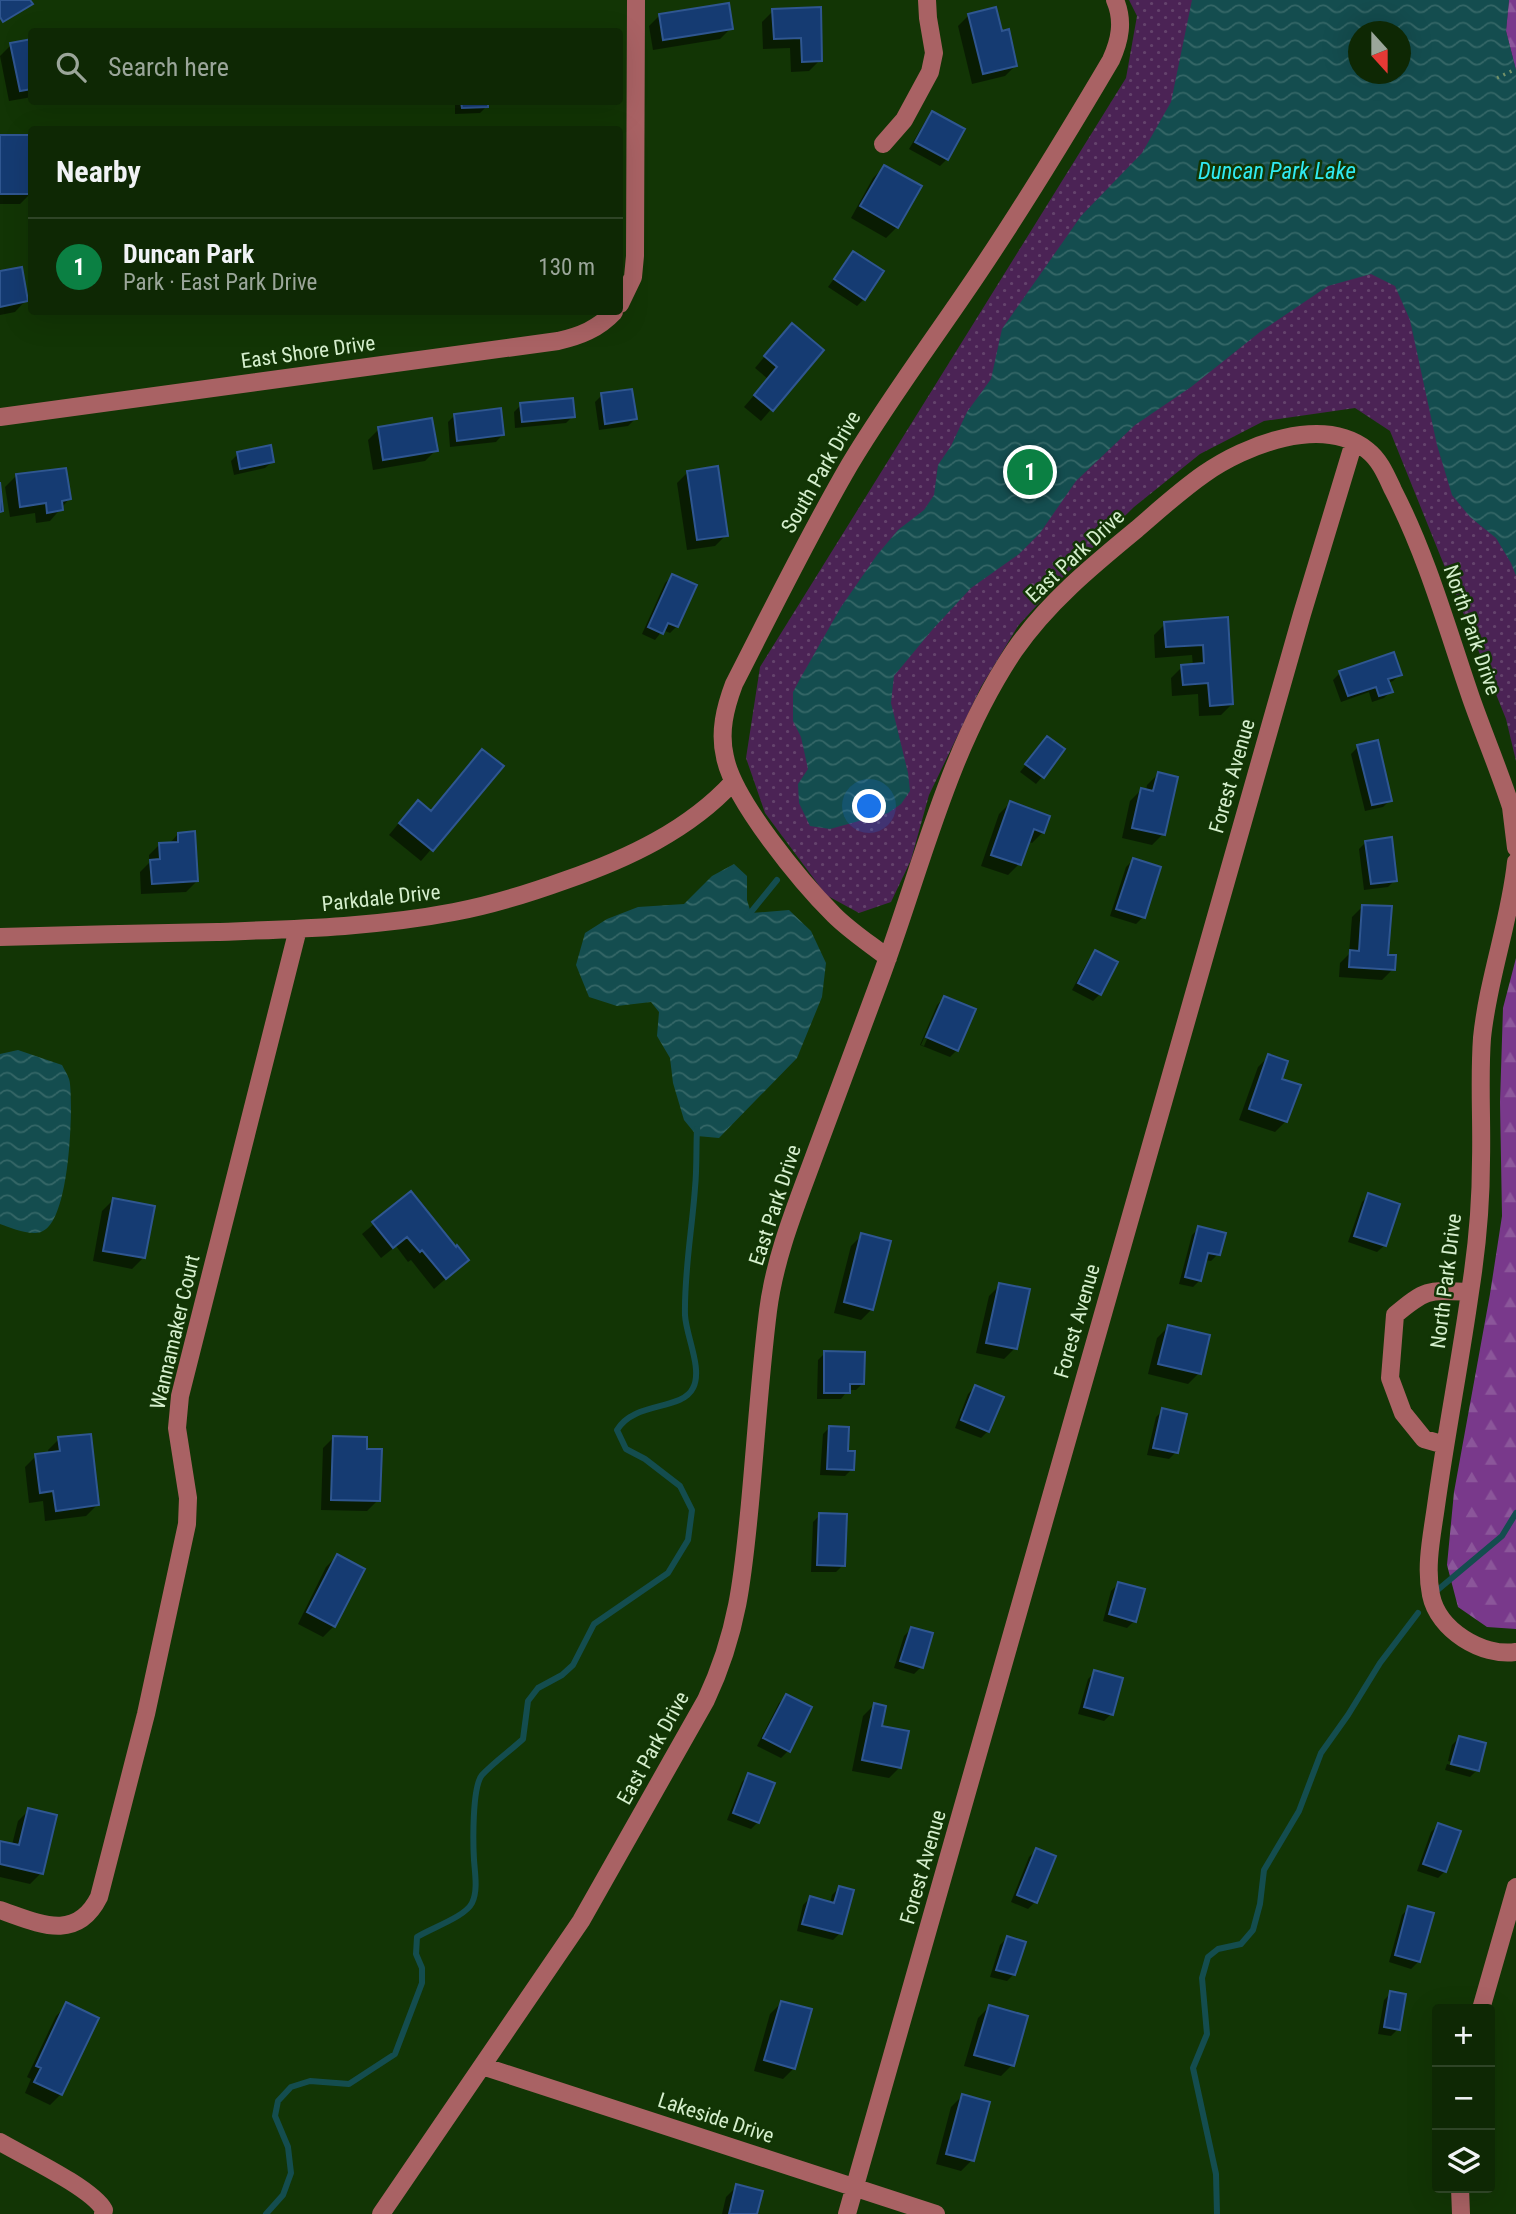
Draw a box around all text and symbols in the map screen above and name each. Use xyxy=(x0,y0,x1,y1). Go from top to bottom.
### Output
north arrow xyxy=(1348,21,1411,84)
search box xyxy=(28,28,623,105)
icon: search xyxy=(52,48,90,86)
text: Search here xyxy=(108,52,229,82)
text: Nearby xyxy=(56,154,141,189)
water label: Duncan Park Lake xyxy=(1198,158,1356,185)
text: Duncan Park xyxy=(123,239,254,269)
text: 1 xyxy=(73,254,85,281)
text: 130 m xyxy=(538,254,595,281)
text: Park · East Park Drive xyxy=(123,269,317,296)
street label: East Shore Drive xyxy=(239,331,377,373)
street label: South Park Drive xyxy=(776,407,866,537)
pin: 1 xyxy=(1007,446,1053,498)
street label: East Park Drive xyxy=(1021,504,1129,607)
street label: North Park Drive xyxy=(1439,562,1506,698)
street label: Forest Avenue xyxy=(1204,716,1260,836)
your location xyxy=(852,789,886,823)
street label: Parkdale Drive xyxy=(321,880,442,916)
street label: East Park Drive xyxy=(744,1142,806,1268)
street label: North Park Drive xyxy=(1426,1212,1466,1350)
street label: Wannamaker Court xyxy=(146,1252,204,1412)
street label: Forest Avenue xyxy=(1049,1261,1105,1381)
street label: East Park Drive xyxy=(612,1687,694,1809)
street label: Forest Avenue xyxy=(895,1807,951,1927)
map controls xyxy=(1432,2004,1495,2193)
button: + xyxy=(1432,2004,1495,2067)
button: − xyxy=(1432,2067,1495,2130)
street label: Lakeside Drive xyxy=(655,2088,777,2148)
button: layers xyxy=(1432,2130,1495,2193)

